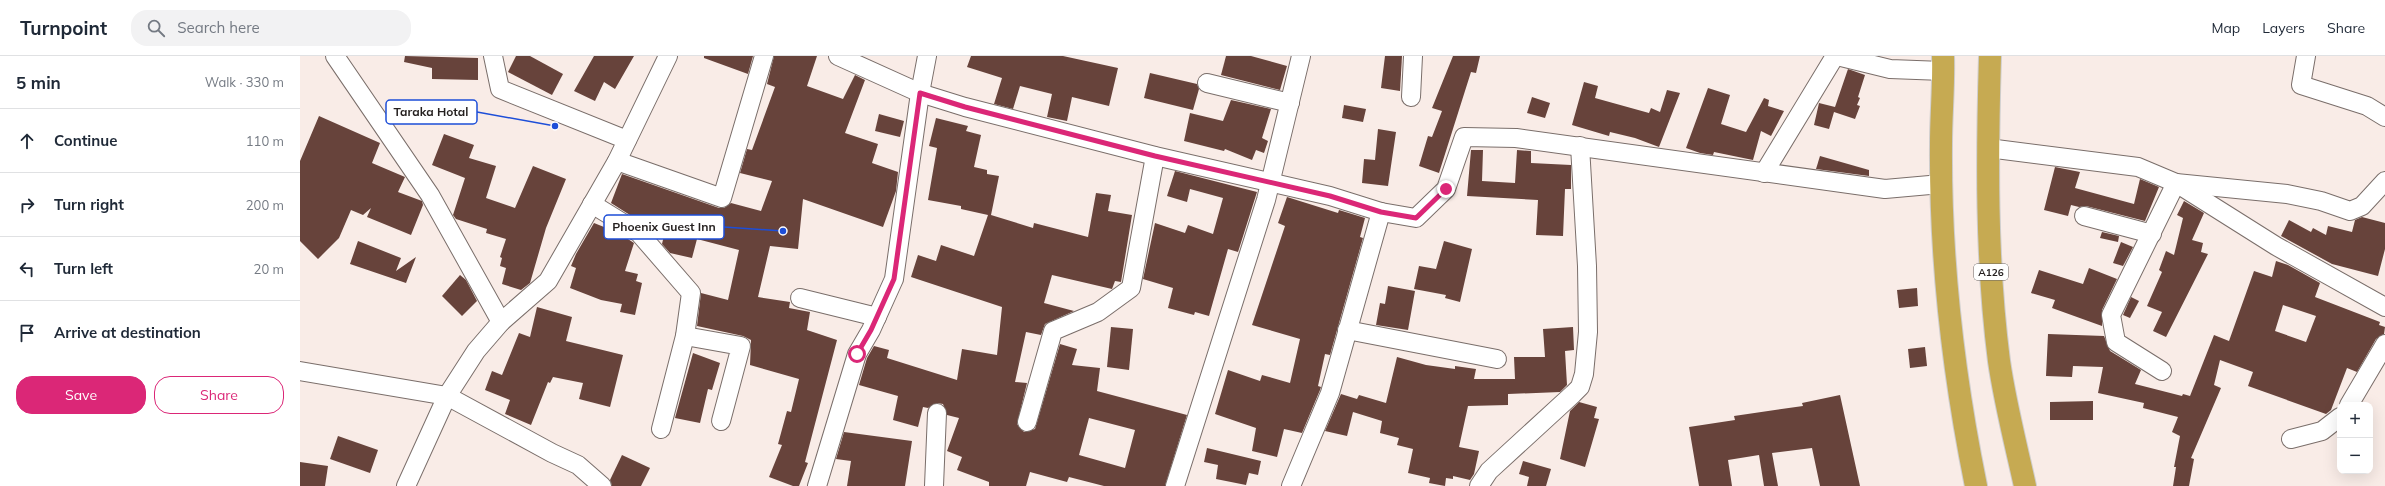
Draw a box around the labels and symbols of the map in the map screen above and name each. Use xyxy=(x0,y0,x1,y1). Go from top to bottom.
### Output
callout: Taraka Hotal xyxy=(386,100,477,124)
text: Taraka Hotal xyxy=(394,104,468,119)
route end xyxy=(1437,180,1455,198)
callout: Phoenix Guest Inn xyxy=(604,215,724,239)
text: Phoenix Guest Inn xyxy=(612,219,716,234)
road number: A126 xyxy=(1974,264,2008,280)
route start xyxy=(848,345,866,363)

